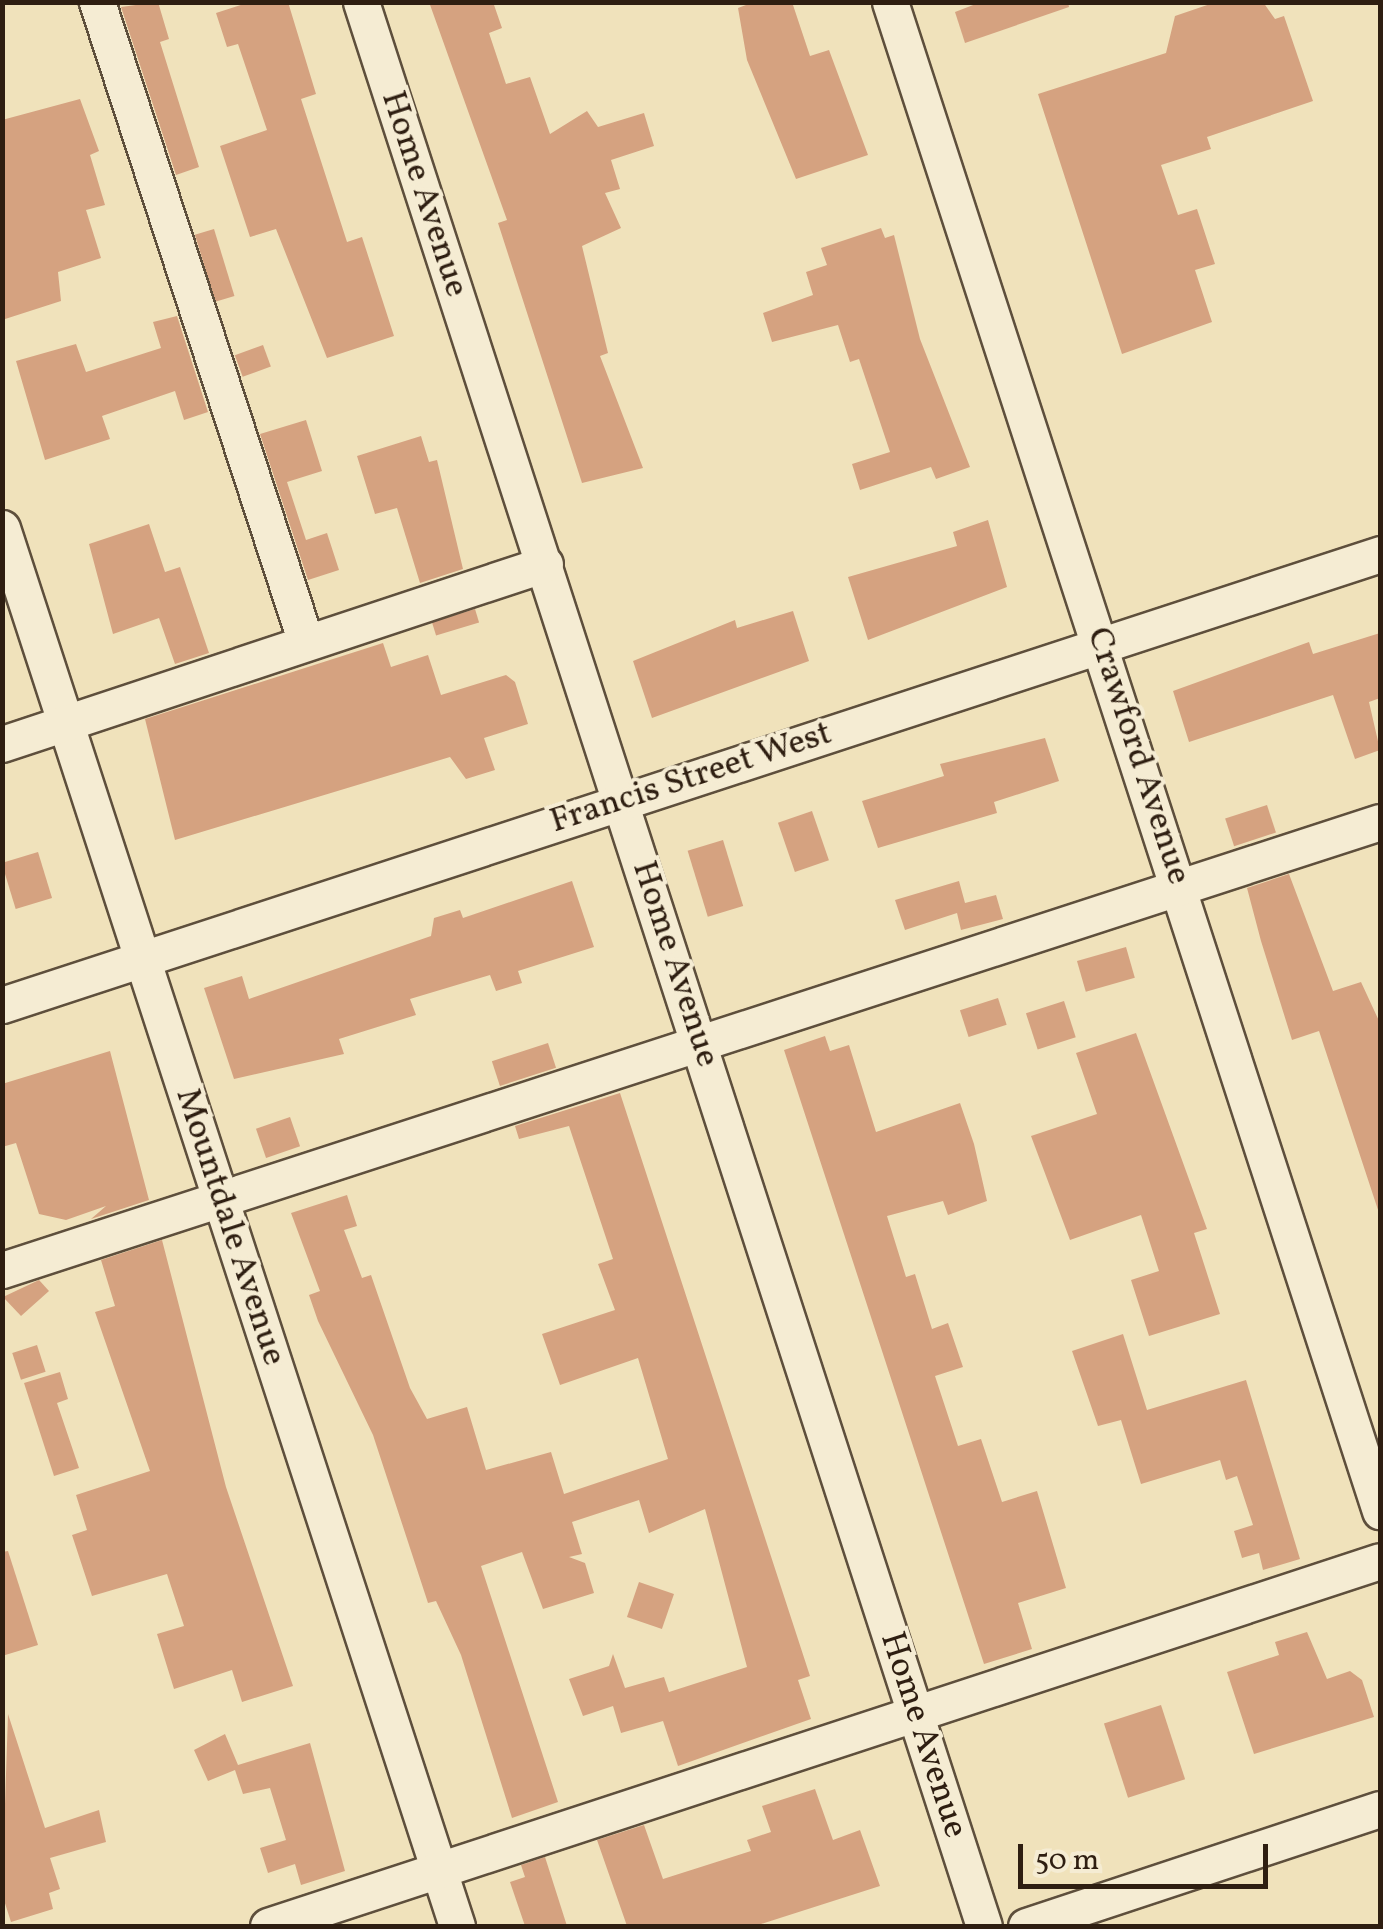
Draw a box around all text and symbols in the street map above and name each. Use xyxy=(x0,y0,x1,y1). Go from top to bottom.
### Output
street label: Home Avenue xyxy=(371,86,477,302)
street label: Crawford Avenue xyxy=(1077,622,1199,890)
street label: Francis Street West xyxy=(544,713,838,843)
street label: Home Avenue xyxy=(622,856,728,1072)
street label: Mountdale Avenue xyxy=(165,1083,295,1371)
street label: Home Avenue xyxy=(870,1627,976,1843)
scale bar xyxy=(1023,1824,1273,1886)
text: 50 m xyxy=(1035,1840,1099,1882)

